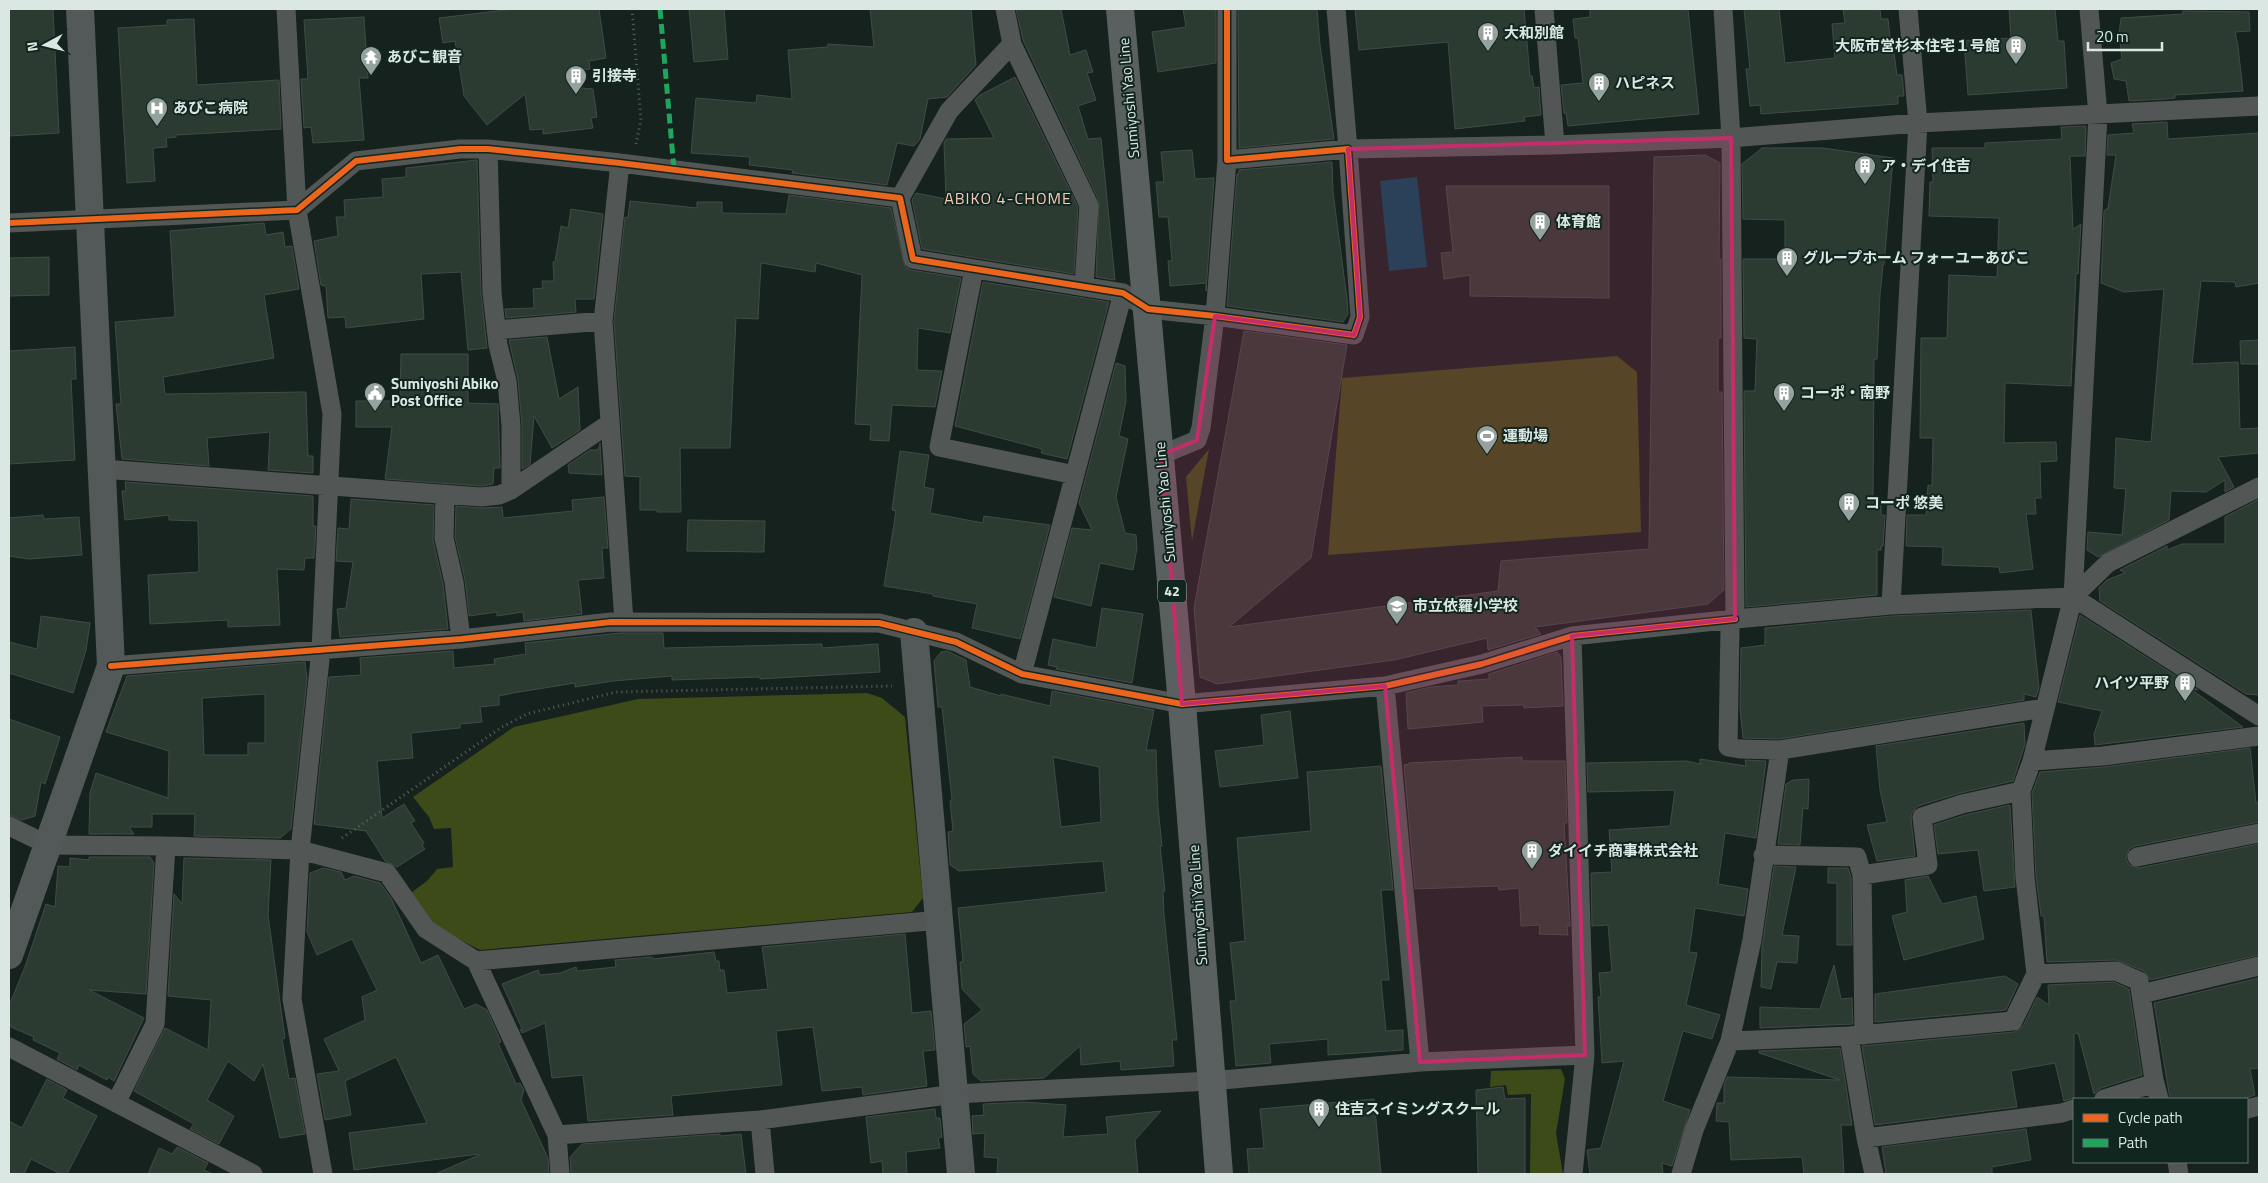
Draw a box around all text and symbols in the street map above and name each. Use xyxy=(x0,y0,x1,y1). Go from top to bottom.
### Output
north arrow xyxy=(20,20,70,70)
scale bar xyxy=(2088,20,2162,52)
building icon: 大和別館 xyxy=(1476,21,1500,52)
place label: 大和別館 xyxy=(1504,21,1564,44)
text: 20 m xyxy=(2096,25,2129,48)
place label: 大阪市営杉本住宅１号館 xyxy=(1835,34,2000,57)
building icon: 大阪市営杉本住宅１号館 xyxy=(2004,34,2028,65)
street label: Sumiyoshi Yao Line xyxy=(1112,37,1145,159)
text: N xyxy=(21,41,43,53)
temple icon: あびこ観音 xyxy=(359,45,383,76)
place label: あびこ観音 xyxy=(387,45,462,68)
building icon: 引接寺 xyxy=(564,64,588,95)
place label: 引接寺 xyxy=(592,64,637,87)
building icon: ハピネス xyxy=(1587,71,1611,102)
place label: ハピネス xyxy=(1615,71,1675,94)
hospital icon: あびこ病院 xyxy=(145,96,169,127)
place label: あびこ病院 xyxy=(173,96,248,119)
building icon: ア・デイ住吉 xyxy=(1853,154,1877,185)
place label: ア・デイ住吉 xyxy=(1881,154,1971,177)
district label: ABIKO 4-CHOME xyxy=(944,186,1072,210)
building icon: 体育館 xyxy=(1528,210,1552,241)
place label: 体育館 xyxy=(1556,210,1601,233)
building icon: グループホーム フォーユーあびこ xyxy=(1775,246,1799,277)
place label: グループホーム フォーユーあびこ xyxy=(1803,246,2030,269)
place label: Sumiyoshi Abiko Post Office xyxy=(391,372,498,412)
public building icon: Sumiyoshi Abiko Post Office xyxy=(363,381,387,412)
building icon: コーポ・南野 xyxy=(1772,381,1796,412)
place label: コーポ・南野 xyxy=(1800,381,1890,404)
sports icon: 運動場 xyxy=(1475,424,1499,455)
place label: 運動場 xyxy=(1503,424,1548,447)
street label: Sumiyoshi Yao Line xyxy=(1148,441,1181,563)
building icon: コーポ 悠美 xyxy=(1837,491,1861,522)
place label: コーポ 悠美 xyxy=(1865,491,1943,514)
road number: 42 xyxy=(1158,580,1186,602)
school or university icon: 市立依羅小学校 xyxy=(1385,594,1409,625)
place label: 市立依羅小学校 xyxy=(1413,594,1518,617)
place label: ハイツ平野 xyxy=(2094,671,2169,694)
building icon: ハイツ平野 xyxy=(2173,671,2197,702)
building icon: ダイイチ商事株式会社 xyxy=(1520,839,1544,870)
place label: ダイイチ商事株式会社 xyxy=(1548,839,1698,862)
street label: Sumiyoshi Yao Line xyxy=(1182,844,1213,966)
building icon: 住吉スイミングスクール xyxy=(1307,1097,1331,1128)
place label: 住吉スイミングスクール xyxy=(1335,1097,1500,1120)
legend xyxy=(2073,1098,2248,1163)
text: Cycle path xyxy=(2118,1106,2183,1129)
text: Path xyxy=(2118,1131,2148,1154)

